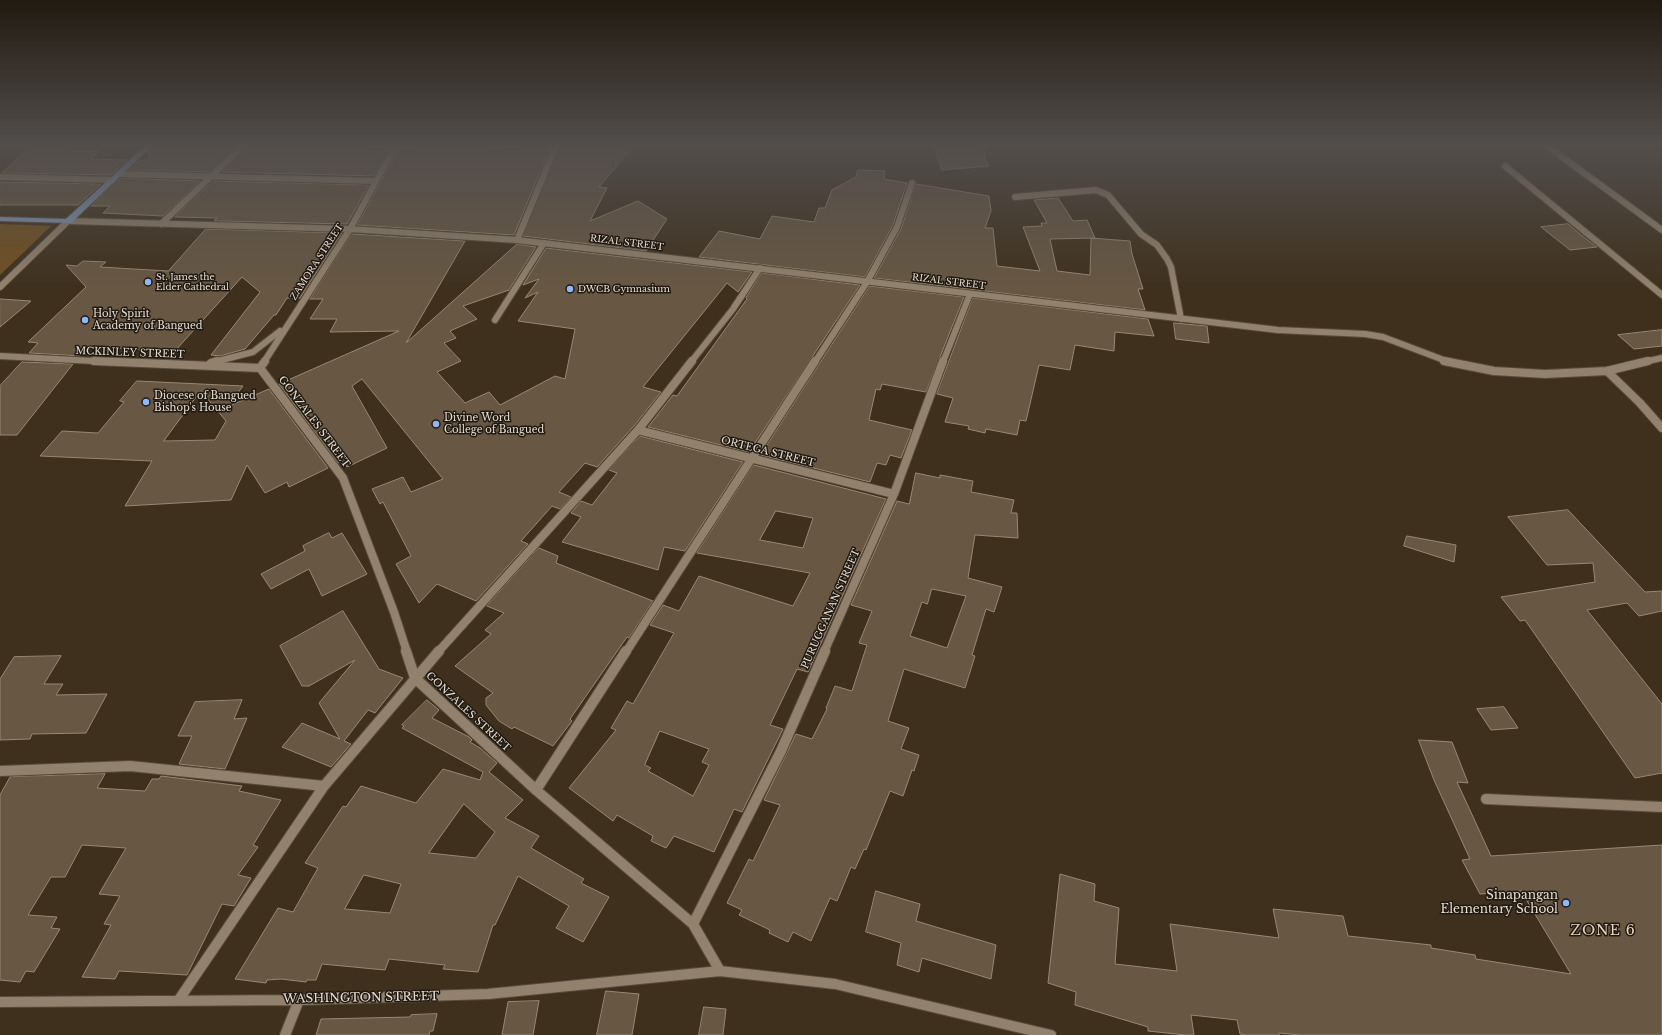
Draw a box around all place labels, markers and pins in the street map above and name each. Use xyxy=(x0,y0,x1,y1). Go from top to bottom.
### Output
place label: St. James the Elder Cathedral xyxy=(156,272,229,293)
marker: St. James the Elder Cathedral xyxy=(143,277,153,287)
marker: DWCB Gymnasium xyxy=(565,284,575,294)
place label: DWCB Gymnasium xyxy=(578,284,670,294)
place label: Holy Spirit Academy of Bangued xyxy=(93,308,203,332)
marker: Holy Spirit Academy of Bangued xyxy=(80,315,90,325)
place label: Diocese of Bangued Bishop's House xyxy=(154,390,256,414)
marker: Diocese of Bangued Bishop's House xyxy=(141,397,151,407)
place label: Divine Word College of Bangued xyxy=(444,412,544,436)
marker: Divine Word College of Bangued xyxy=(431,419,441,429)
place label: Sinapangan Elementary School xyxy=(1440,889,1558,917)
marker: Sinapangan Elementary School xyxy=(1561,898,1571,908)

